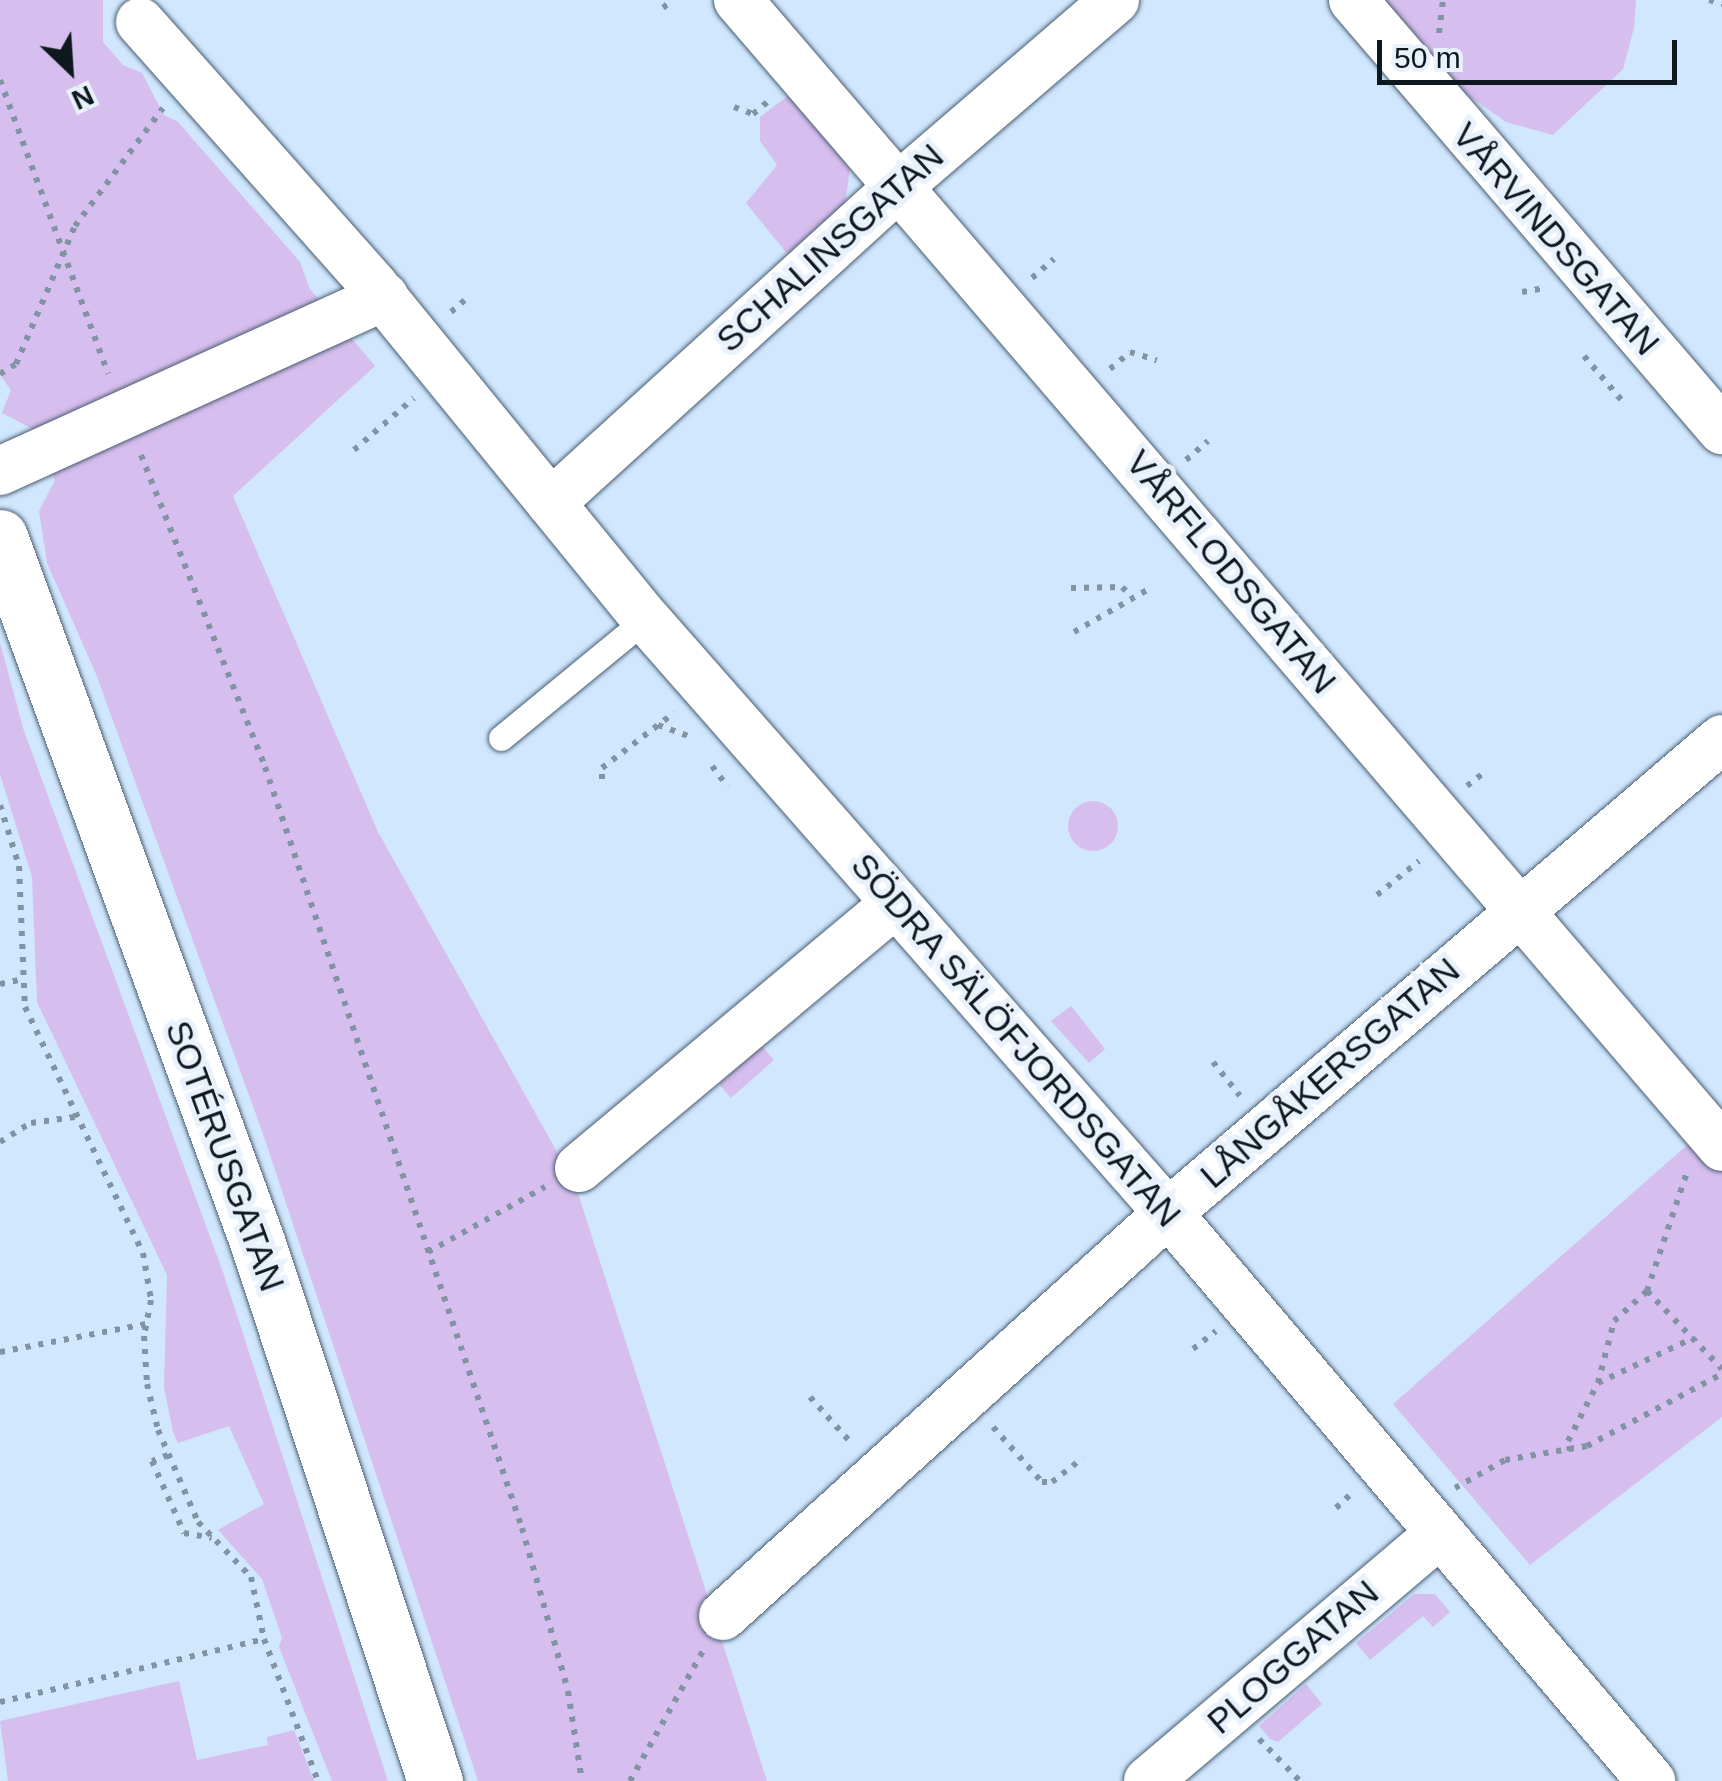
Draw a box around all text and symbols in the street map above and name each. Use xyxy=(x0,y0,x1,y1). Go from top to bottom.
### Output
north arrow xyxy=(20,20,120,120)
scale bar xyxy=(1382,20,1682,82)
text: 50 m xyxy=(1394,41,1461,74)
text: N xyxy=(67,79,99,116)
street label: VÅRVINDSGATAN xyxy=(1444,114,1668,364)
street label: SCHALINSGATAN xyxy=(708,135,952,361)
street label: VÅRFLODSGATAN xyxy=(1117,442,1345,702)
street label: SÖDRA SÄLÖFJORDSGATAN xyxy=(842,844,1190,1236)
street label: LÅNGÅKERSGATAN xyxy=(1192,949,1468,1197)
street label: SOTÉRUSGATAN xyxy=(157,1015,293,1297)
street label: PLOGGATAN xyxy=(1199,1571,1387,1743)

